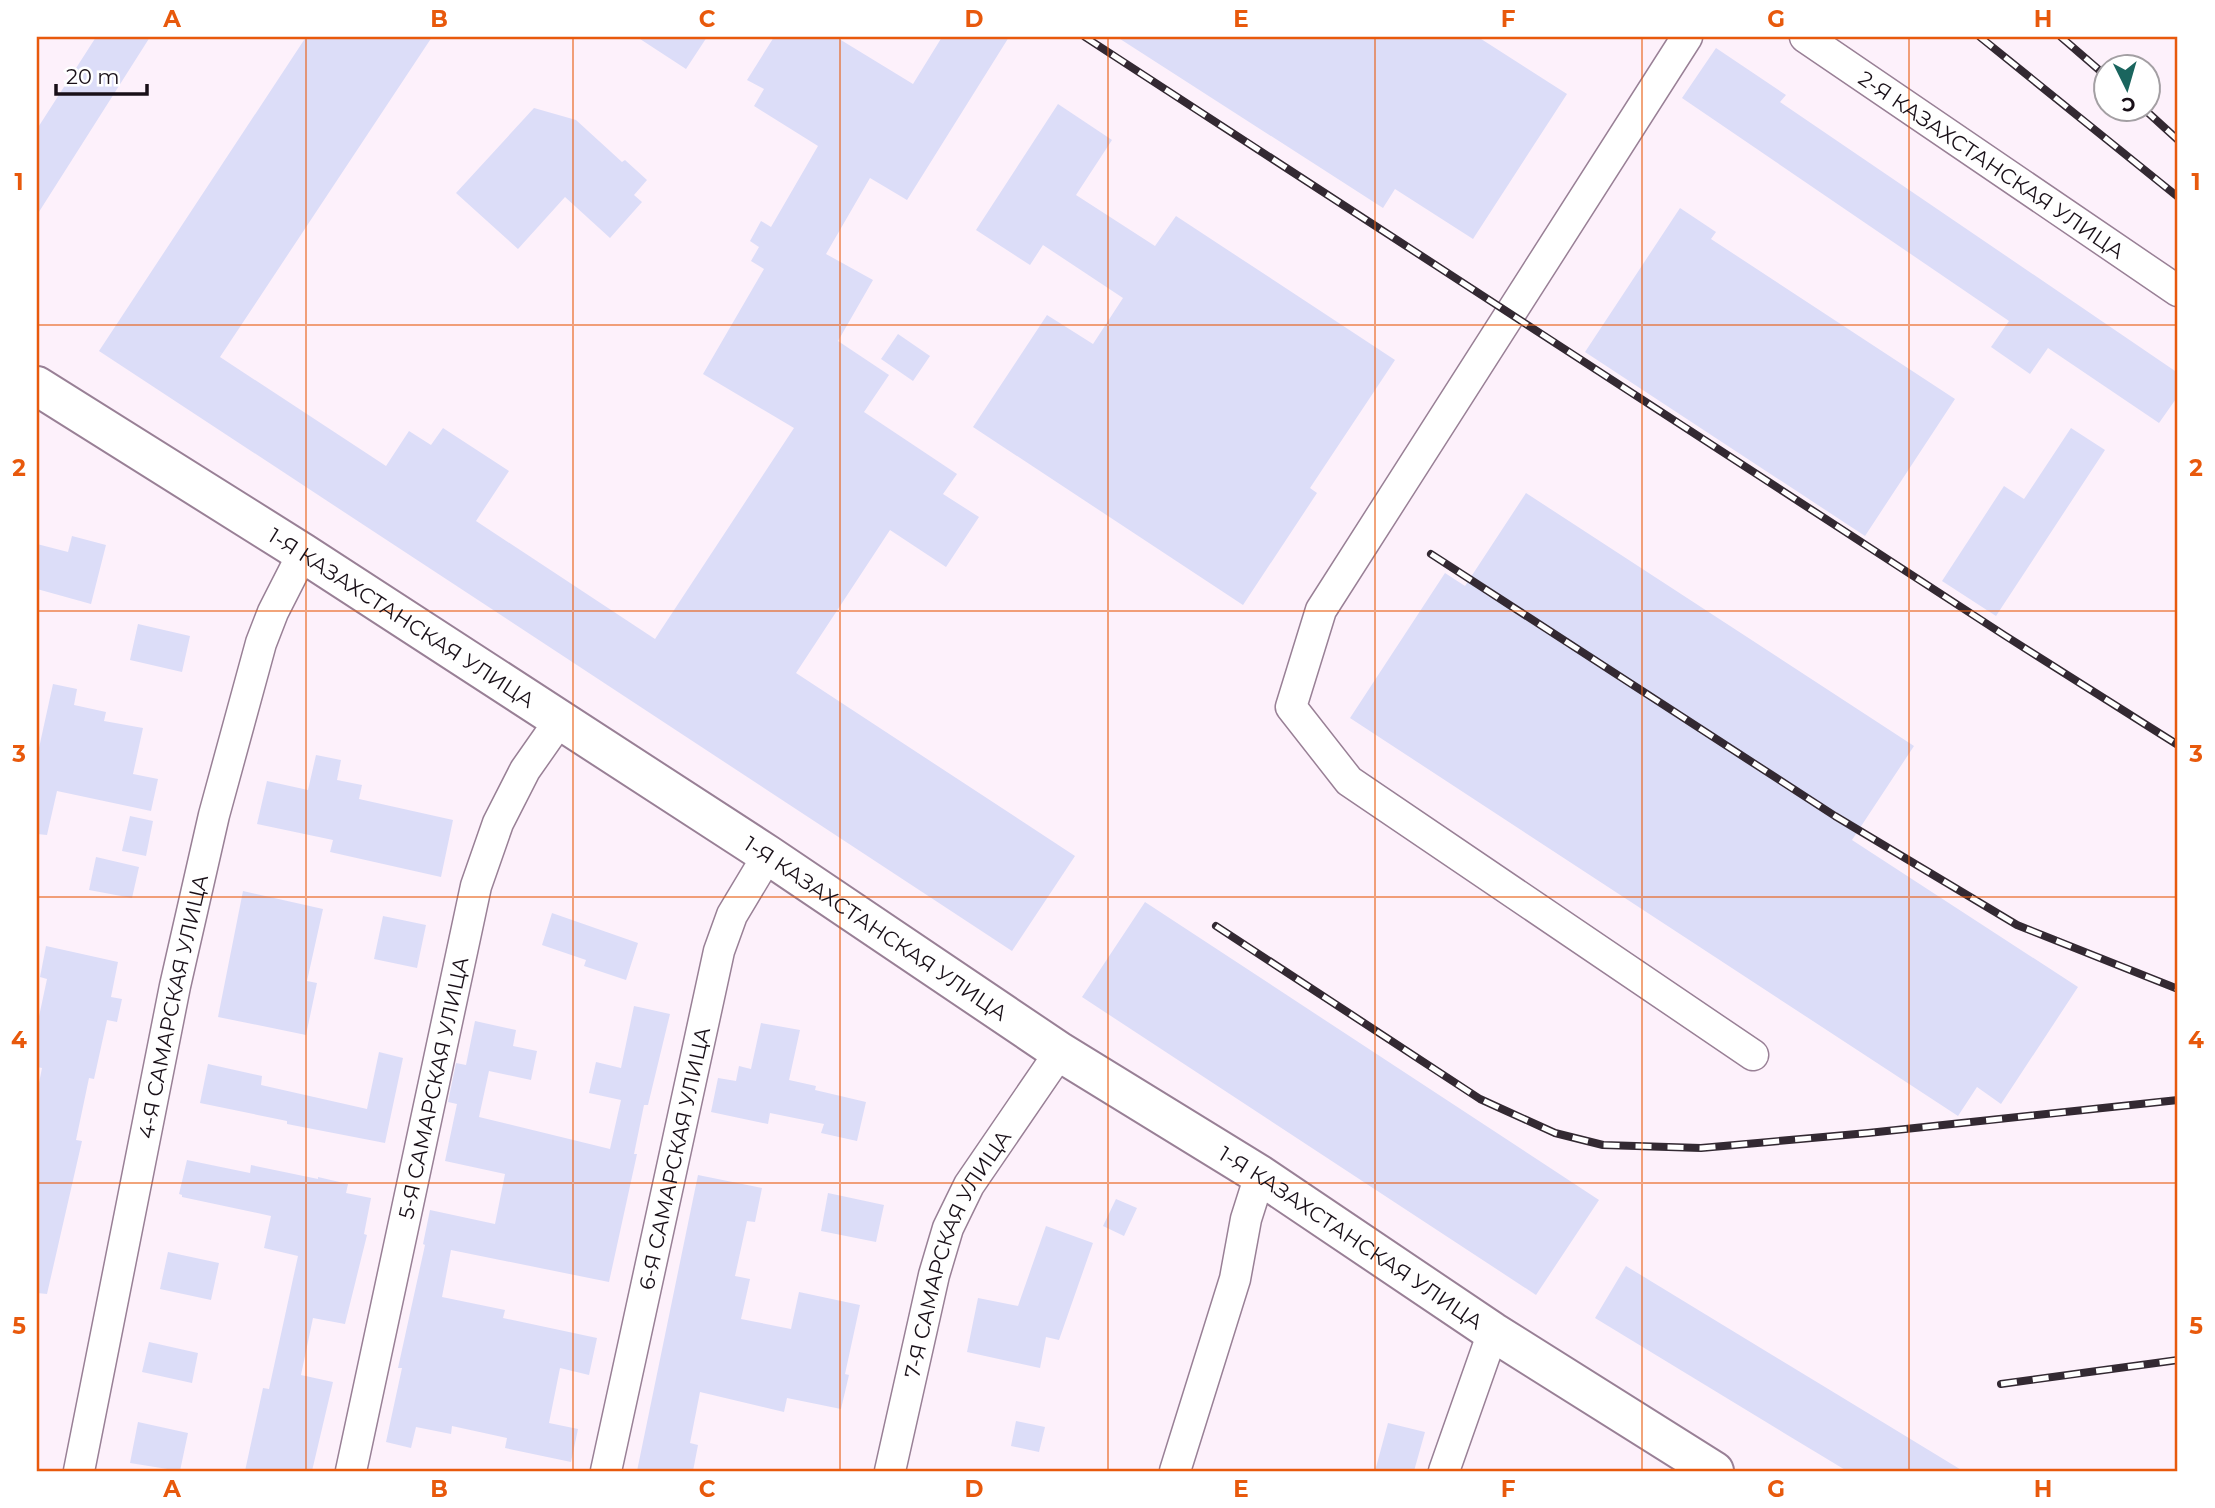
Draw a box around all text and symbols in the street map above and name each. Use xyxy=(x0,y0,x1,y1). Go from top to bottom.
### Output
text: A xyxy=(162,5,181,33)
text: B xyxy=(430,5,448,33)
text: C xyxy=(699,5,716,33)
text: D xyxy=(965,5,984,33)
text: E xyxy=(1233,5,1249,33)
text: F xyxy=(1501,5,1516,33)
text: G xyxy=(1767,5,1785,33)
text: H xyxy=(2034,5,2052,33)
scale bar xyxy=(56,52,147,96)
north arrow xyxy=(2092,52,2162,122)
text: 20 m xyxy=(66,64,120,89)
street label: 2-Я КАЗАХСТАНСКАЯ УЛИЦА xyxy=(1853,65,2129,263)
text: 1 xyxy=(14,168,24,196)
text: 1 xyxy=(2191,168,2201,196)
text: 2 xyxy=(12,454,26,482)
text: 2 xyxy=(2189,454,2203,482)
street label: 1-Я КАЗАХСТАНСКАЯ УЛИЦА xyxy=(264,522,540,713)
text: 3 xyxy=(11,740,26,768)
text: 3 xyxy=(2188,740,2203,768)
street label: 1-Я КАЗАХСТАНСКАЯ УЛИЦА xyxy=(740,831,1013,1026)
street label: 4-Я САМАРСКАЯ УЛИЦА xyxy=(133,871,213,1141)
street label: 5-Я САМАРСКАЯ УЛИЦА xyxy=(393,954,473,1221)
street label: 6-Я САМАРСКАЯ УЛИЦА xyxy=(633,1024,715,1292)
text: 4 xyxy=(11,1026,27,1054)
text: 4 xyxy=(2188,1026,2204,1054)
street label: 7-Я САМАРСКАЯ УЛИЦА xyxy=(899,1124,1016,1380)
street label: 1-Я КАЗАХСТАНСКАЯ УЛИЦА xyxy=(1215,1141,1488,1334)
text: 5 xyxy=(12,1312,26,1340)
text: 5 xyxy=(2189,1312,2203,1340)
text: A xyxy=(162,1475,181,1503)
text: B xyxy=(430,1475,448,1503)
text: C xyxy=(699,1475,716,1503)
text: D xyxy=(965,1475,984,1503)
text: E xyxy=(1233,1475,1249,1503)
text: F xyxy=(1501,1475,1516,1503)
text: G xyxy=(1767,1475,1785,1503)
text: H xyxy=(2034,1475,2052,1503)

